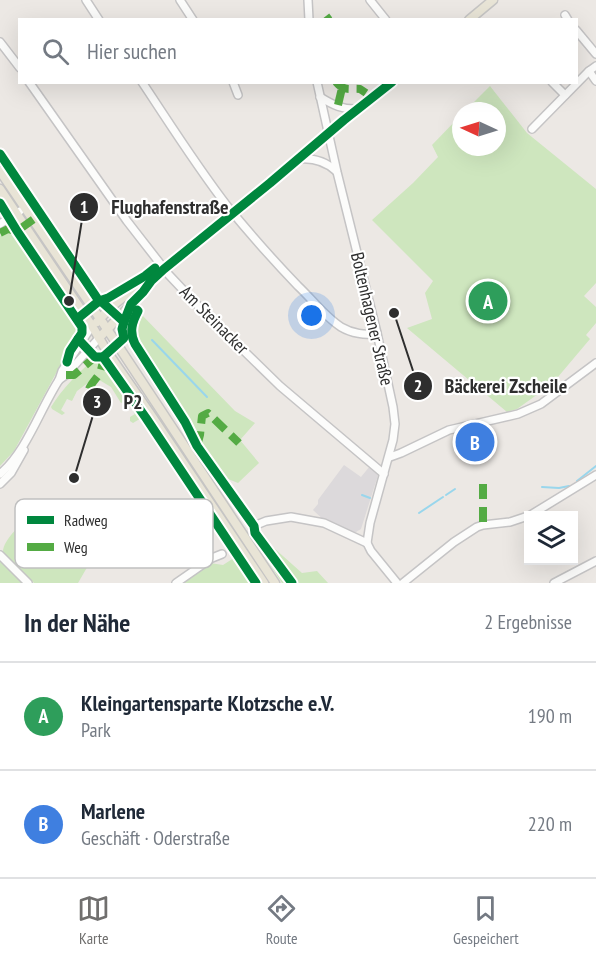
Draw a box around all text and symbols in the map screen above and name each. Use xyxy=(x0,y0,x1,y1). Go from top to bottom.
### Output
search box xyxy=(18,18,578,84)
icon: search xyxy=(39,35,72,68)
text: Hier suchen xyxy=(87,37,177,65)
north arrow xyxy=(452,102,506,156)
callout: Flughafenstraße xyxy=(69,188,241,226)
text: Flughafenstraße xyxy=(111,194,229,220)
text: 1 xyxy=(80,195,88,218)
street label: Boltenhagener Straße xyxy=(346,250,399,388)
pin: A xyxy=(468,278,508,324)
street label: Am Steinacker xyxy=(175,280,254,359)
your location xyxy=(297,301,326,330)
callout: Bäckerei Zscheile xyxy=(403,367,580,405)
text: Bäckerei Zscheile xyxy=(445,373,567,399)
text: 2 xyxy=(414,374,422,397)
callout: P2 xyxy=(82,383,155,421)
text: P2 xyxy=(123,389,143,415)
text: 3 xyxy=(93,390,101,413)
pin: B xyxy=(456,420,494,464)
legend xyxy=(15,499,213,568)
text: Radweg xyxy=(64,510,108,530)
map controls xyxy=(524,511,578,565)
button: layers xyxy=(524,511,578,565)
text: Weg xyxy=(64,537,88,557)
text: In der Nähe xyxy=(24,606,130,639)
text: 2 Ergebnisse xyxy=(484,609,572,635)
text: Kleingartensparte Klotzsche e.V. xyxy=(81,689,335,717)
text: A xyxy=(38,703,49,729)
text: 190 m xyxy=(528,703,572,729)
text: Park xyxy=(81,717,111,743)
text: Marlene xyxy=(81,797,145,825)
text: B xyxy=(39,811,48,837)
text: 220 m xyxy=(528,811,572,837)
text: Geschäft · Oderstraße xyxy=(81,825,230,851)
tab: Karte xyxy=(77,892,110,948)
tab: Route xyxy=(265,892,298,948)
tab: Gespeichert xyxy=(453,892,519,948)

